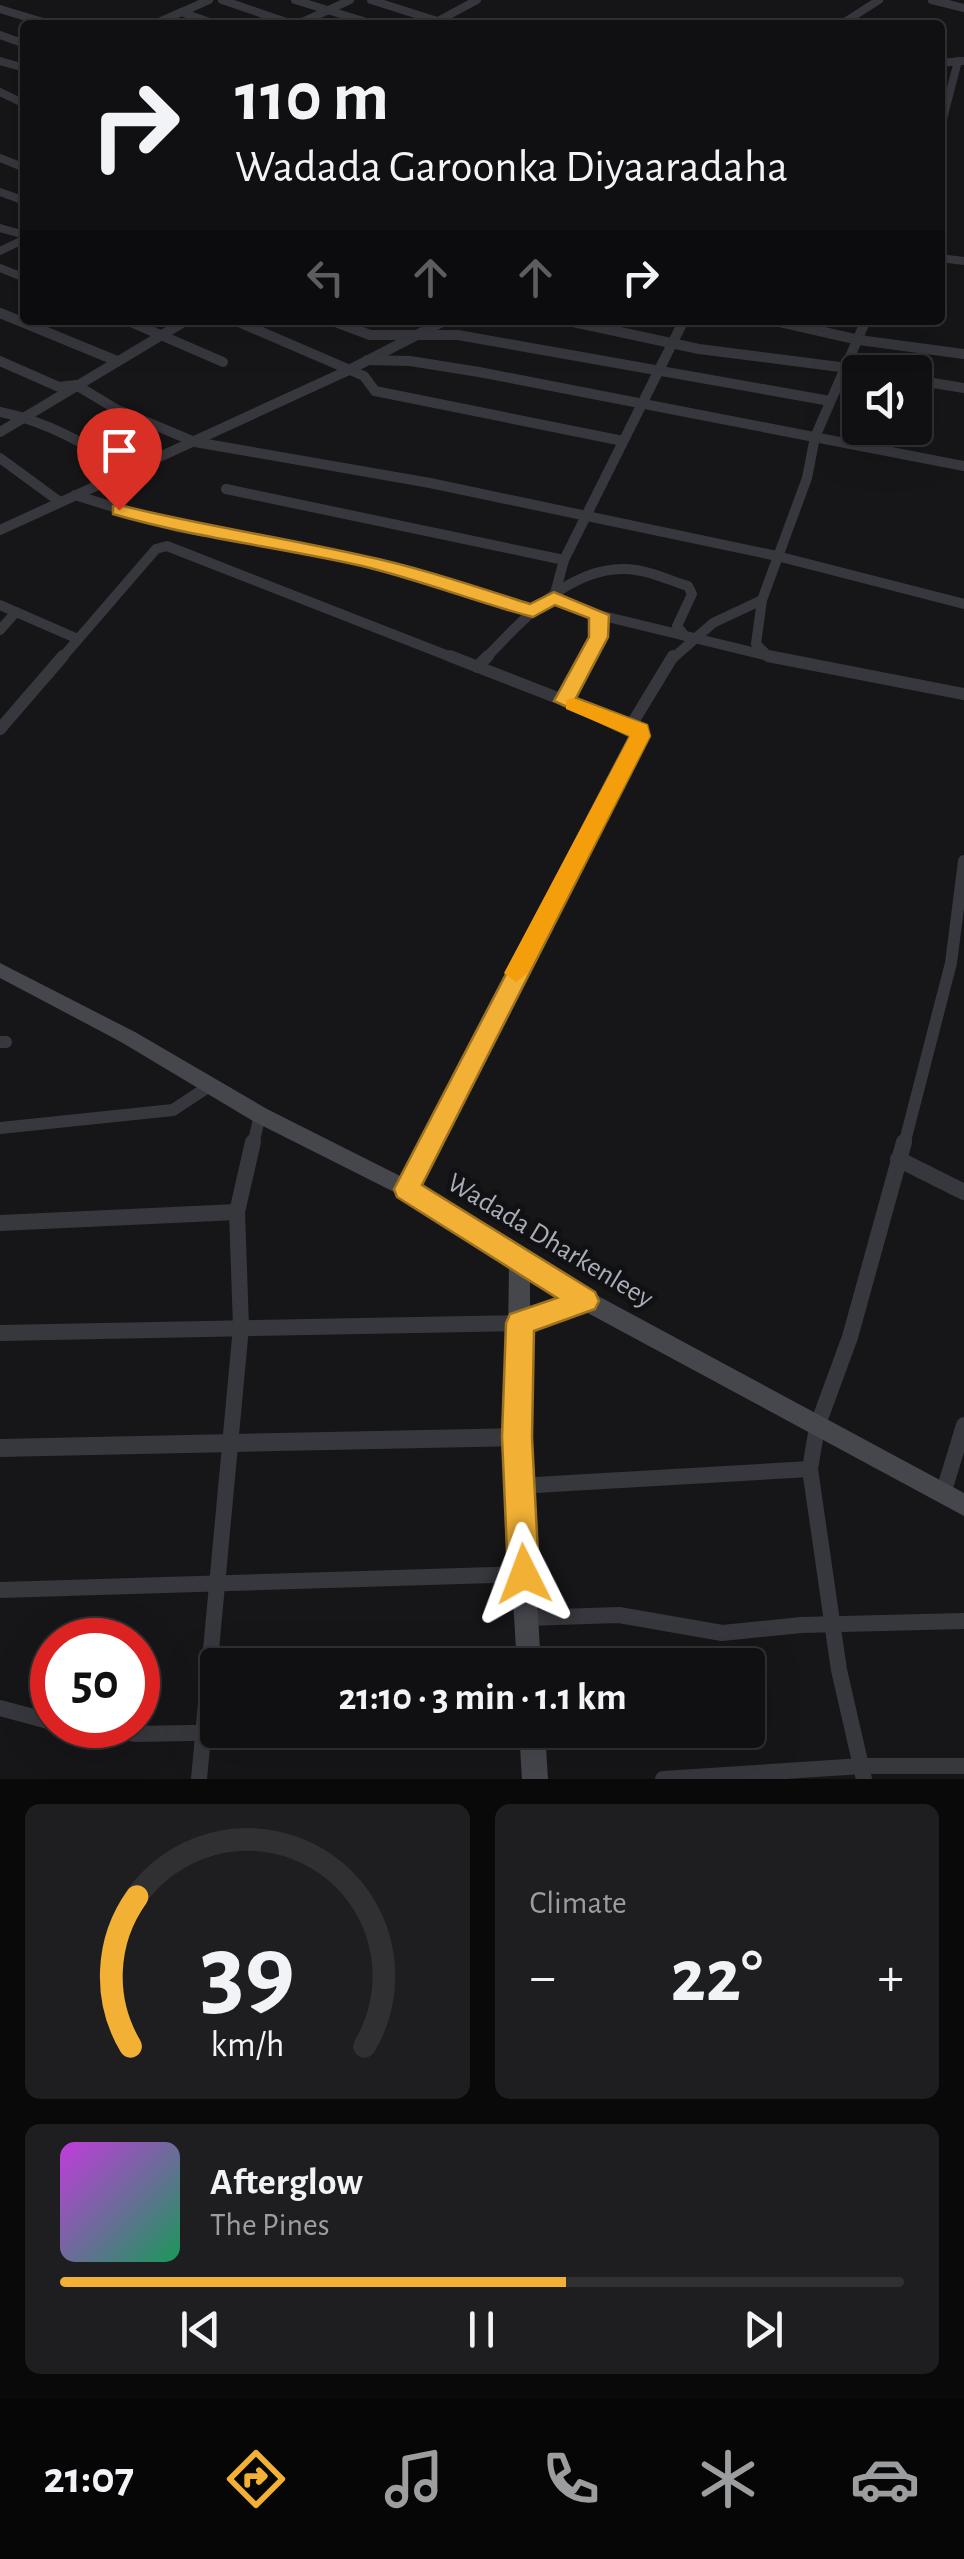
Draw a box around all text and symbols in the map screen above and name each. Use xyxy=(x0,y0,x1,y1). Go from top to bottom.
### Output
icon: right xyxy=(70,60,200,190)
text: 110 m xyxy=(235,63,389,133)
text: Wadada Garoonka Diyaaradaha xyxy=(235,145,788,190)
icon: left xyxy=(298,250,353,305)
icon: ahead xyxy=(403,250,458,305)
icon: ahead xyxy=(508,250,563,305)
icon: right xyxy=(613,250,668,305)
map controls xyxy=(842,355,932,445)
button: sound xyxy=(842,355,932,445)
pin xyxy=(77,408,162,511)
icon: arrive xyxy=(92,423,147,478)
street label: Wadada Dharkenleey xyxy=(442,1169,658,1313)
position arrow xyxy=(472,1522,576,1626)
speed limit sign: 50 xyxy=(30,1618,160,1748)
text: 21:10 · 3 min · 1.1 km xyxy=(338,1679,627,1717)
text: Climate xyxy=(530,1887,627,1919)
text: 39 xyxy=(200,1921,295,2025)
text: 22° xyxy=(670,1940,763,2015)
text: − xyxy=(530,1950,556,2005)
text: + xyxy=(878,1950,904,2005)
text: km/h xyxy=(210,2027,284,2063)
text: Afterglow xyxy=(210,2164,363,2202)
text: The Pines xyxy=(210,2209,330,2241)
icon: previous xyxy=(173,2302,228,2357)
icon: pause xyxy=(454,2302,509,2357)
icon: next xyxy=(736,2302,791,2357)
icon: directions xyxy=(221,2444,291,2514)
icon: music xyxy=(379,2444,449,2514)
icon: phone xyxy=(536,2444,606,2514)
icon: climate xyxy=(693,2444,763,2514)
icon: car xyxy=(850,2444,920,2514)
text: 21:07 xyxy=(44,2456,134,2501)

